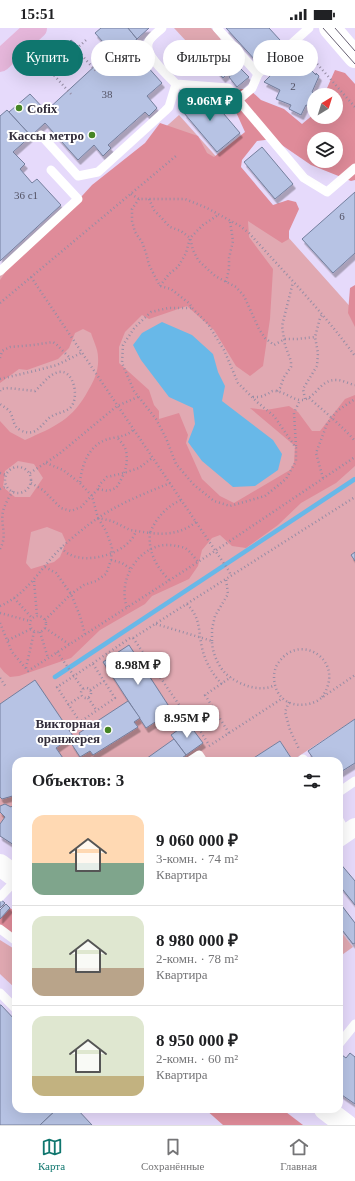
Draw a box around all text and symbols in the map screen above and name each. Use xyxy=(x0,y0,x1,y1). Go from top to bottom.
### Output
text: 15:51 xyxy=(20,6,55,22)
chip: Купить xyxy=(12,40,83,76)
chip: Снять xyxy=(91,40,155,76)
chip: Фильтры xyxy=(163,40,245,76)
chip: Новое xyxy=(253,40,318,76)
house number: 2 xyxy=(290,80,296,92)
house number: 38 xyxy=(102,88,113,100)
pin: 9.06M ₽ xyxy=(173,88,247,122)
north arrow xyxy=(307,88,343,124)
map controls xyxy=(307,88,343,168)
text: 9.06M ₽ xyxy=(187,93,233,108)
place label: Cofix xyxy=(27,101,58,116)
marker: Cofix xyxy=(14,103,24,113)
place label: Кассы метро xyxy=(8,128,84,143)
marker: Кассы метро xyxy=(87,130,97,140)
button: layers xyxy=(307,132,343,168)
house number: 36 с1 xyxy=(14,189,38,201)
house number: 6 xyxy=(339,210,345,222)
pin: 8.98M ₽ xyxy=(101,652,175,686)
text: 8.98M ₽ xyxy=(115,657,161,672)
pin: 8.95M ₽ xyxy=(150,705,224,739)
text: 8.95M ₽ xyxy=(164,710,210,725)
place label: Викторная оранжерея xyxy=(35,716,100,746)
marker: Викторная оранжерея xyxy=(103,725,113,735)
icon: filters xyxy=(301,770,323,792)
text: Объектов: 3 xyxy=(32,771,124,790)
icon: home xyxy=(64,831,112,879)
text: 9 060 000 ₽ xyxy=(156,831,238,850)
text: 3-комн. · 74 m² xyxy=(156,851,238,866)
text: Квартира xyxy=(156,867,208,882)
text: 8 980 000 ₽ xyxy=(156,931,238,950)
icon: home xyxy=(64,932,112,980)
text: 2-комн. · 78 m² xyxy=(156,951,238,966)
text: Квартира xyxy=(156,967,208,982)
text: 8 950 000 ₽ xyxy=(156,1031,238,1050)
icon: home xyxy=(64,1032,112,1080)
text: 2-комн. · 60 m² xyxy=(156,1051,238,1066)
text: Квартира xyxy=(156,1067,208,1082)
tab: Карта xyxy=(38,1136,65,1172)
tab: Сохранённые xyxy=(141,1136,204,1172)
tab: Главная xyxy=(280,1136,317,1172)

